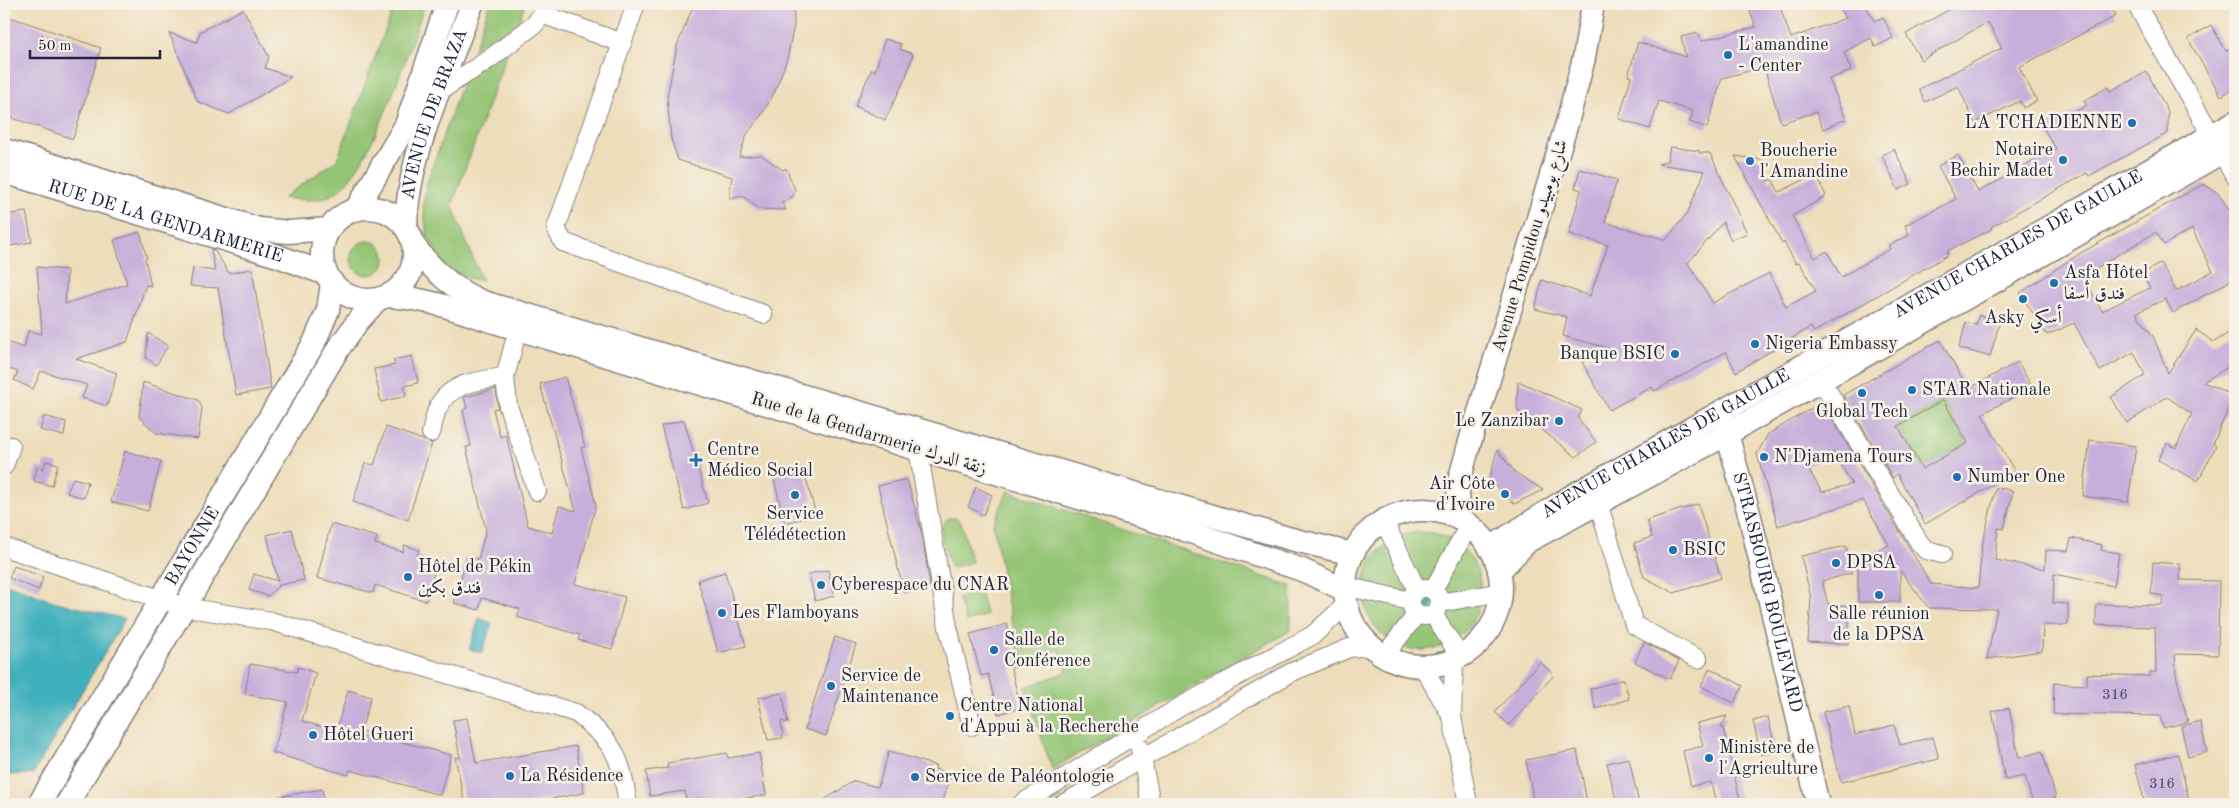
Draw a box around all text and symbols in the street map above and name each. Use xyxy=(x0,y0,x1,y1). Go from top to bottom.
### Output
street label: AVENUE DE BRAZA xyxy=(399,26,471,201)
scale bar xyxy=(30,28,160,60)
place label: L'amandine - Center xyxy=(1738,36,1828,75)
text: 50 m xyxy=(38,39,72,54)
marker: L'amandine - Center xyxy=(1722,49,1734,61)
place label: LA TCHADIENNE xyxy=(1965,114,2122,132)
marker: LA TCHADIENNE xyxy=(2126,117,2138,129)
street label: Avenue Pompidou شارع بومبيدو xyxy=(1489,138,1576,356)
place label: Notaire Bechir Madet xyxy=(1949,141,2053,180)
place label: Boucherie l'Amandine xyxy=(1760,142,1848,181)
marker: Notaire Bechir Madet xyxy=(2057,154,2069,166)
marker: Boucherie l'Amandine xyxy=(1744,155,1756,167)
street label: AVENUE CHARLES DE GAULLE xyxy=(1890,167,2145,322)
street label: RUE DE LA GENDARMERIE xyxy=(46,177,285,266)
place label: Asfa Hôtel فندق أسفا xyxy=(2064,264,2148,303)
marker: Asfa Hôtel فندق أسفا xyxy=(2048,277,2060,289)
marker: Asky أسكي xyxy=(2017,293,2029,305)
place label: Asky أسكي xyxy=(1984,304,2062,334)
place label: Nigeria Embassy xyxy=(1765,335,1898,353)
marker: Nigeria Embassy xyxy=(1749,338,1761,350)
place label: Banque BSIC xyxy=(1559,345,1665,363)
marker: Banque BSIC xyxy=(1669,348,1681,360)
street label: AVENUE CHARLES DE GAULLE xyxy=(1538,366,1793,522)
place label: STAR Nationale xyxy=(1922,381,2051,399)
marker: STAR Nationale xyxy=(1906,384,1918,396)
marker: Global Tech xyxy=(1856,387,1868,399)
street label: Rue de la Gendarmerie زنقة الدرك xyxy=(749,389,989,479)
place label: Global Tech xyxy=(1816,403,1908,421)
place label: Le Zanzibar xyxy=(1455,412,1550,430)
marker: Le Zanzibar xyxy=(1553,415,1565,427)
place label: Centre Médico Social xyxy=(707,441,813,480)
place label: N'Djamena Tours xyxy=(1774,448,1913,466)
marker: N'Djamena Tours xyxy=(1758,451,1770,463)
marker: Centre Médico Social xyxy=(689,453,703,467)
place label: Number One xyxy=(1967,468,2065,486)
street label: STRASBOURG BOULEVARD xyxy=(1729,470,1805,714)
marker: Number One xyxy=(1951,471,1963,483)
place label: Air Côte d'Ivoire xyxy=(1428,475,1495,514)
marker: Air Côte d'Ivoire xyxy=(1499,488,1511,500)
marker: Service Télédétection xyxy=(789,489,801,501)
street label: BAYONNE xyxy=(162,504,223,589)
place label: Service Télédétection xyxy=(744,505,847,544)
place label: BSIC xyxy=(1683,541,1726,559)
marker: BSIC xyxy=(1667,544,1679,556)
place label: DPSA xyxy=(1846,554,1897,572)
marker: DPSA xyxy=(1830,557,1842,569)
place label: Hôtel de Pékin فندق بكين xyxy=(418,558,532,598)
marker: Hôtel de Pékin فندق بكين xyxy=(402,571,414,583)
place label: Cyberespace du CNAR xyxy=(831,576,1009,594)
marker: Cyberespace du CNAR xyxy=(815,579,827,591)
marker: Salle réunion de la DPSA xyxy=(1873,589,1885,601)
place label: Les Flamboyans xyxy=(732,604,859,622)
place label: Salle réunion de la DPSA xyxy=(1828,605,1930,644)
marker: Les Flamboyans xyxy=(716,607,728,619)
place label: Salle de Conférence xyxy=(1004,631,1090,670)
marker: Salle de Conférence xyxy=(988,644,1000,656)
place label: Service de Maintenance xyxy=(841,667,939,706)
marker: Service de Maintenance xyxy=(825,680,837,692)
house number: 316 xyxy=(2102,688,2128,703)
place label: Centre National d'Appui à la Recherche xyxy=(960,697,1139,736)
marker: Centre National d'Appui à la Recherche xyxy=(944,710,956,722)
place label: Hôtel Gueri xyxy=(323,726,414,744)
marker: Hôtel Gueri xyxy=(307,729,319,741)
place label: Ministère de l'Agriculture xyxy=(1719,739,1818,778)
marker: Ministère de l'Agriculture xyxy=(1703,752,1715,764)
place label: La Résidence xyxy=(520,767,623,785)
place label: Service de Paléontologie xyxy=(925,768,1114,786)
marker: La Résidence xyxy=(504,770,516,782)
marker: Service de Paléontologie xyxy=(909,771,921,783)
house number: 316 xyxy=(2149,777,2175,792)

